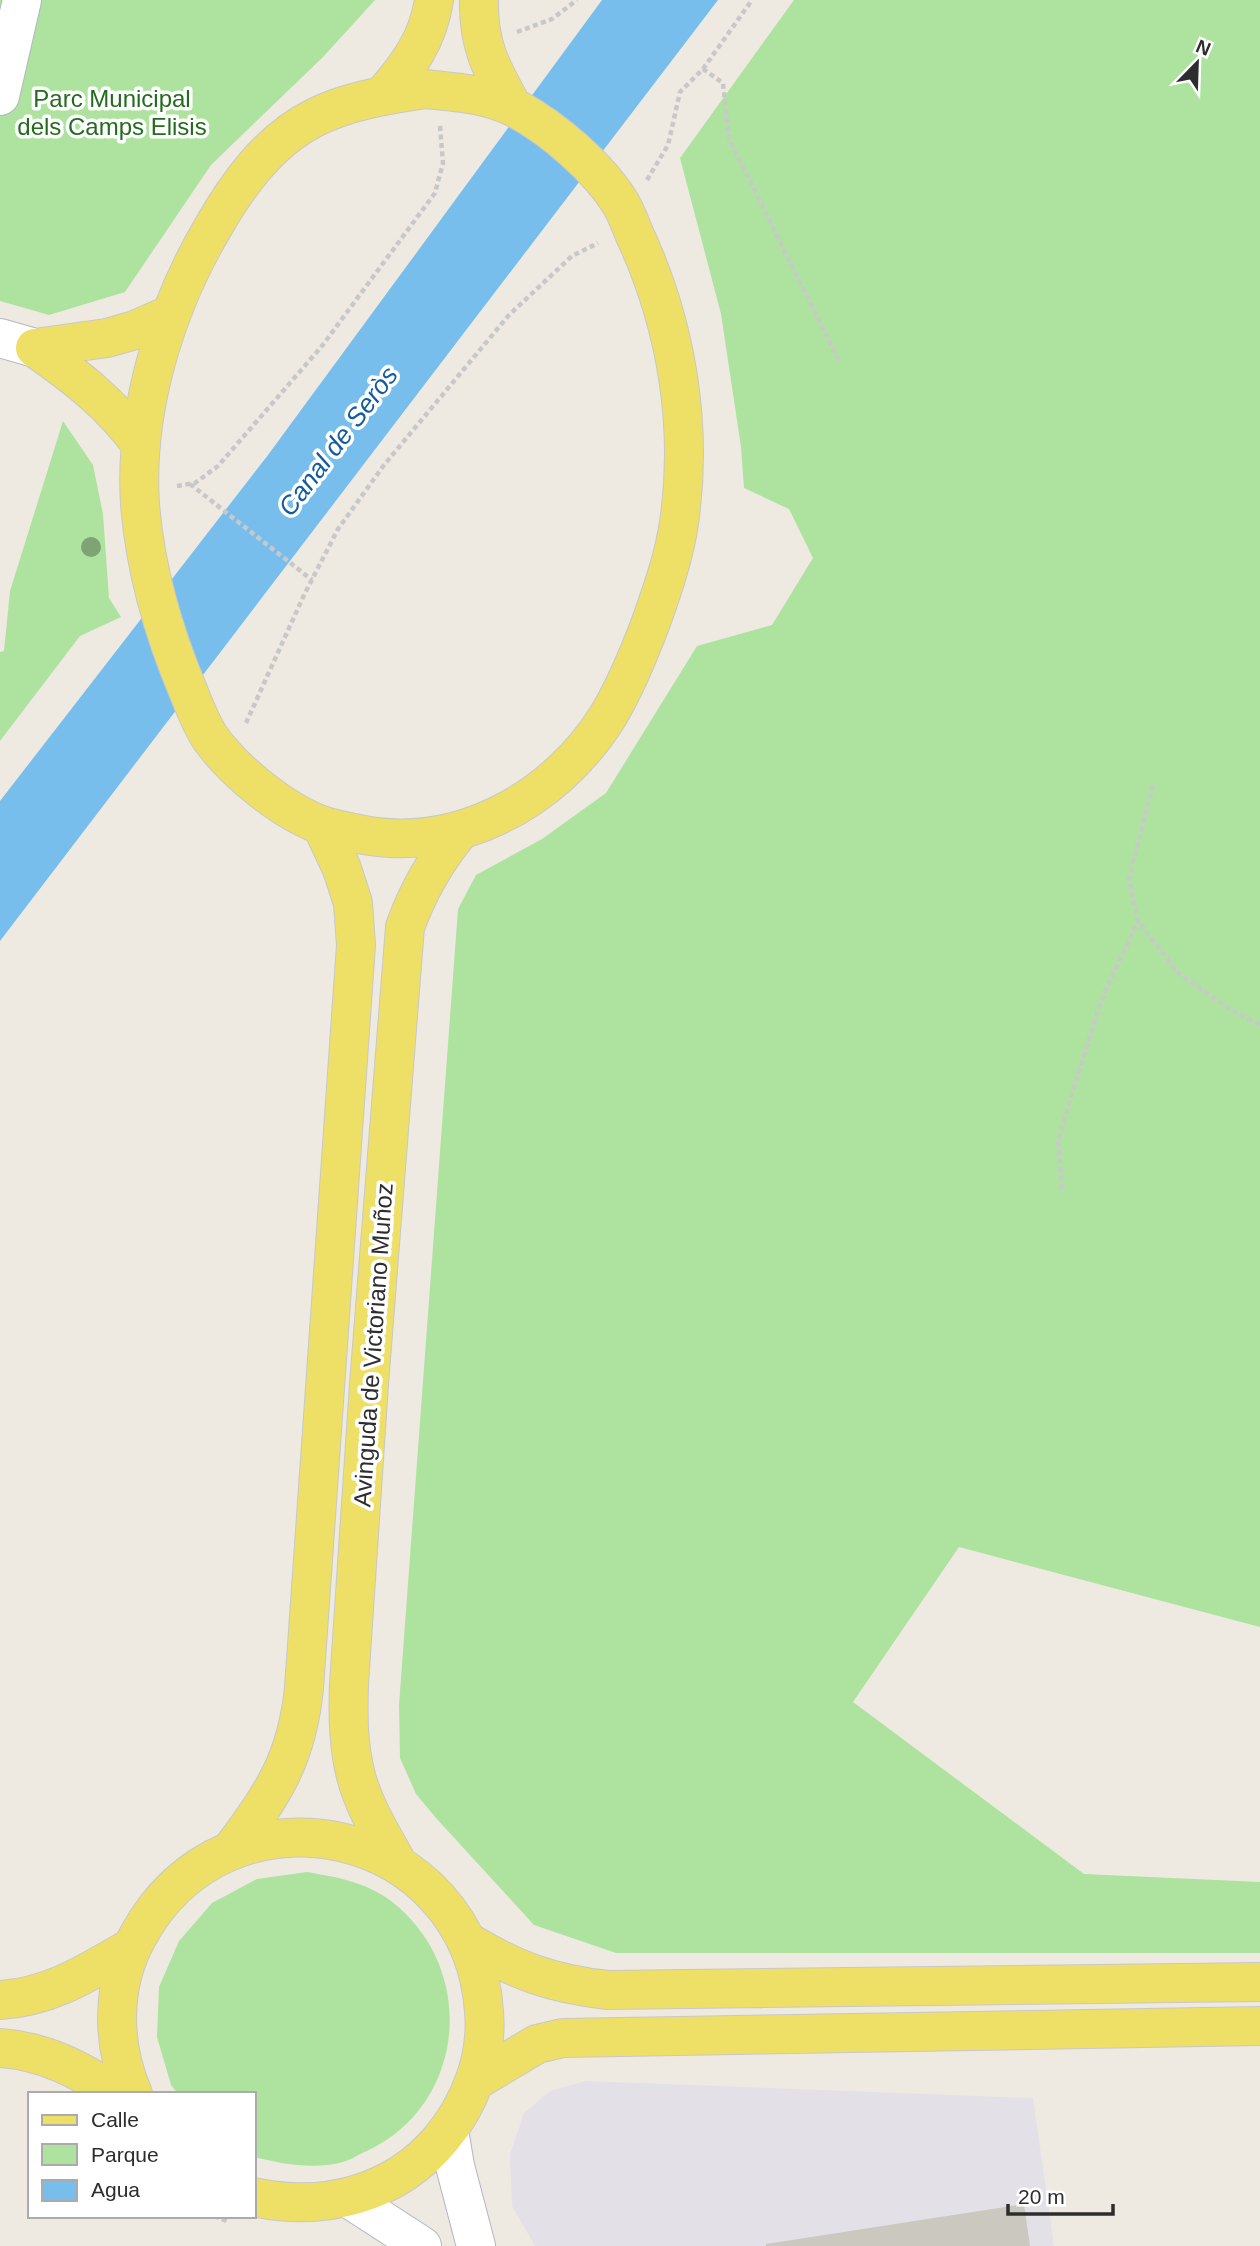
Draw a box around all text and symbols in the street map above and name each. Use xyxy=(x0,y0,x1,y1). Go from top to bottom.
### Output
north arrow xyxy=(1162,28,1232,98)
text: N xyxy=(1193,35,1214,60)
park label: Parc Municipal dels Camps Elisis xyxy=(17,85,207,140)
water label: Canal de Seròs xyxy=(272,360,404,522)
street label: Avinguda de Victoriano Muñoz xyxy=(348,1182,398,1508)
legend xyxy=(28,2092,256,2218)
text: Calle xyxy=(91,2108,139,2131)
text: Parque xyxy=(91,2143,159,2166)
scale bar xyxy=(1008,2172,1113,2216)
text: Agua xyxy=(91,2178,140,2201)
text: 20 m xyxy=(1018,2185,1065,2208)

